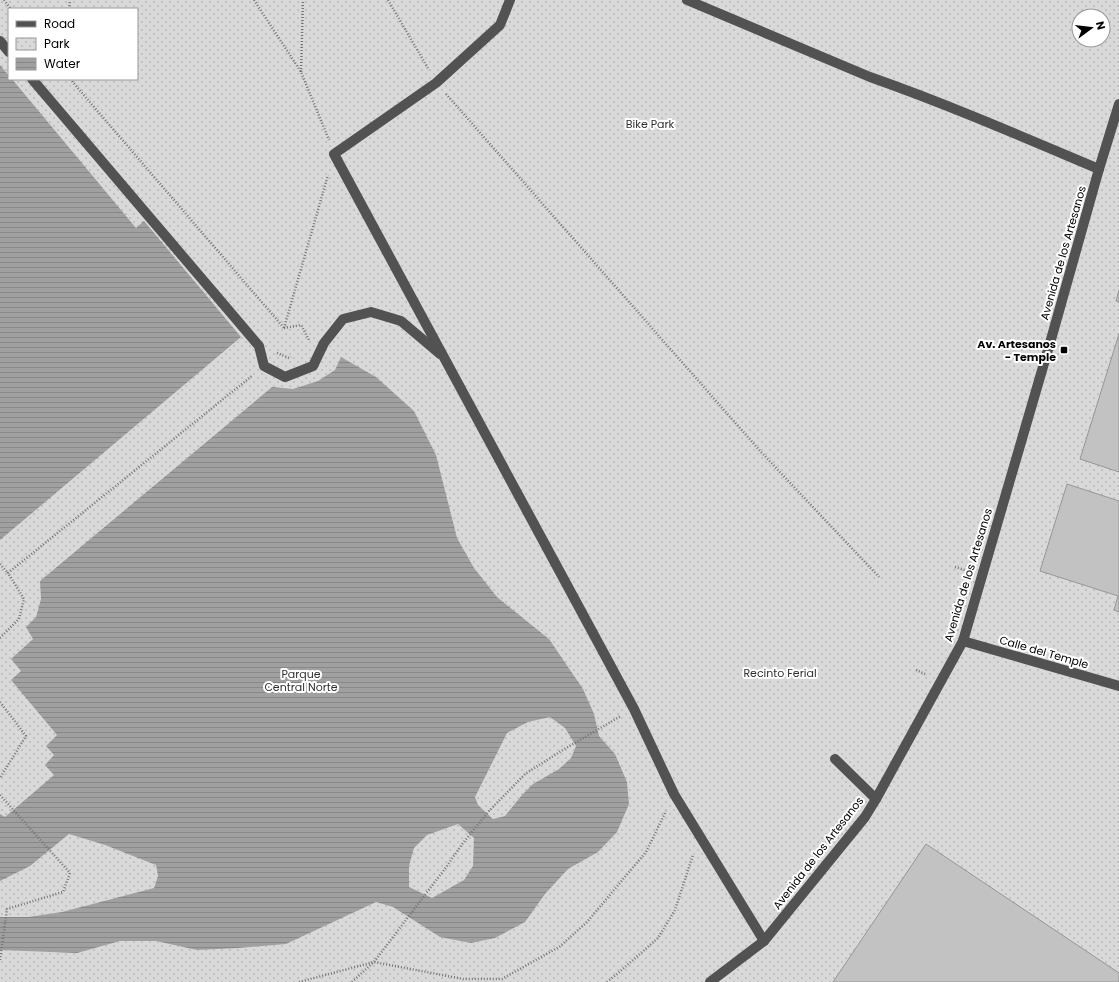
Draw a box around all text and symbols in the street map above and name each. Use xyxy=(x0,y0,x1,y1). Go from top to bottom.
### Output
legend xyxy=(8,8,138,80)
north arrow xyxy=(1071,8,1111,48)
text: Road xyxy=(44,15,75,32)
text: N xyxy=(1092,19,1109,31)
text: Park xyxy=(44,35,71,52)
text: Water xyxy=(44,55,81,72)
park label: Bike Park xyxy=(626,116,675,132)
street label: Avenida de los Artesanos xyxy=(1036,184,1090,322)
place label: Av. Artesanos - Temple xyxy=(977,336,1056,365)
marker: Av. Artesanos - Temple xyxy=(1059,345,1069,355)
street label: Avenida de los Artesanos xyxy=(940,506,996,644)
street label: Calle del Temple xyxy=(998,632,1091,672)
park label: Recinto Ferial xyxy=(743,665,817,681)
park label: Parque Central Norte xyxy=(264,666,338,695)
street label: Avenida de los Artesanos xyxy=(769,793,867,913)

